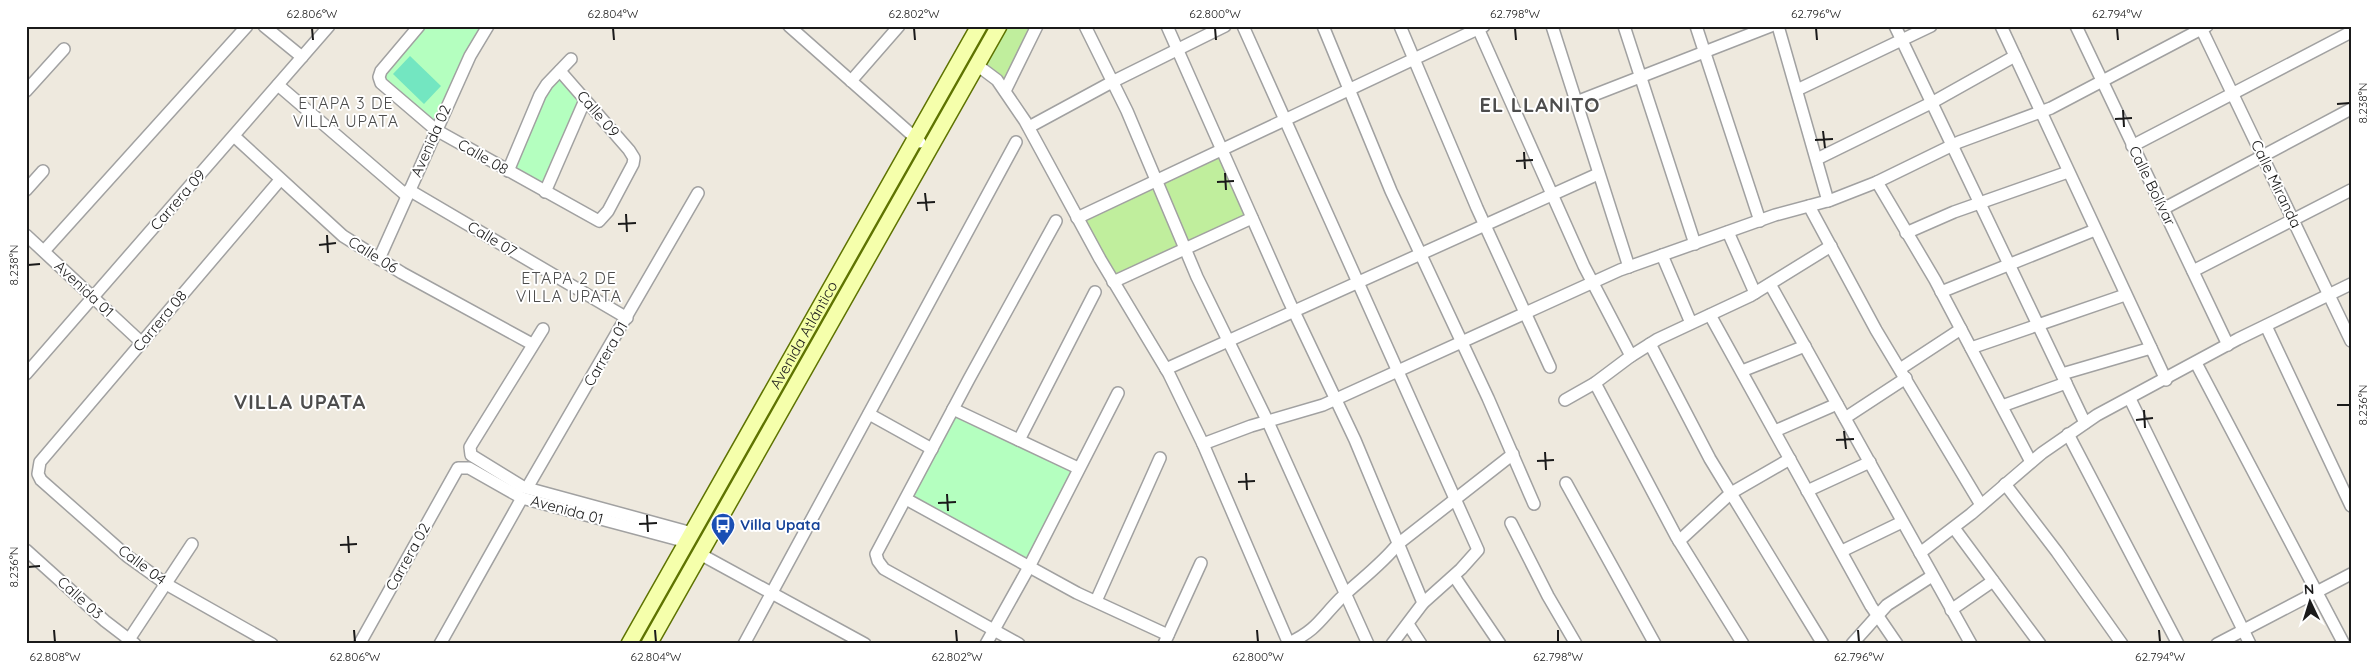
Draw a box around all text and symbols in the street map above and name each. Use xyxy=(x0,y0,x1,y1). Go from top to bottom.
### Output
text: 62.806°W xyxy=(287,6,338,21)
text: 62.804°W xyxy=(588,6,639,21)
text: 62.802°W xyxy=(888,6,940,21)
text: 62.800°W xyxy=(1189,6,1241,21)
text: 62.798°W xyxy=(1490,6,1540,21)
text: 62.796°W xyxy=(1791,6,1841,21)
text: 62.794°W xyxy=(2092,6,2142,21)
text: 8.238°N xyxy=(2355,83,2370,123)
street label: Calle 09 xyxy=(573,86,624,141)
district label: EL LLANITO xyxy=(1479,92,1601,117)
district label: ETAPA 3 DE VILLA UPATA xyxy=(293,93,399,131)
street label: Avenida 02 xyxy=(406,102,455,180)
street label: Calle 08 xyxy=(455,135,512,179)
street label: Calle Miranda xyxy=(2247,137,2306,231)
street label: Calle Bolívar xyxy=(2125,143,2180,229)
street label: Carrera 09 xyxy=(146,165,209,234)
street label: Calle 07 xyxy=(464,217,521,261)
street label: Calle 06 xyxy=(345,232,402,277)
text: 8.238°N xyxy=(6,245,21,285)
street label: Avenida 01 xyxy=(51,256,118,321)
district label: ETAPA 2 DE VILLA UPATA xyxy=(516,268,622,306)
street label: Avenida Atlántico xyxy=(765,278,842,392)
street label: Carrera 08 xyxy=(128,286,191,355)
street label: Carrera 01 xyxy=(579,318,632,390)
text: 8.236°N xyxy=(2355,385,2370,425)
district label: VILLA UPATA xyxy=(234,389,366,414)
street label: Avenida 01 xyxy=(529,491,605,528)
bus stop icon: Villa Upata xyxy=(710,512,736,546)
place label: Villa Upata xyxy=(740,515,820,534)
street label: Carrera 02 xyxy=(381,520,434,594)
street label: Calle 04 xyxy=(115,540,170,589)
text: 8.236°N xyxy=(6,547,21,587)
street label: Calle 03 xyxy=(54,572,107,623)
north arrow xyxy=(2284,578,2334,628)
text: N xyxy=(2303,580,2315,598)
text: 62.808°W xyxy=(30,649,81,664)
text: 62.806°W xyxy=(330,649,381,664)
text: 62.804°W xyxy=(631,649,682,664)
text: 62.802°W xyxy=(931,649,983,664)
text: 62.800°W xyxy=(1232,649,1284,664)
text: 62.798°W xyxy=(1533,649,1583,664)
text: 62.796°W xyxy=(1834,649,1884,664)
text: 62.794°W xyxy=(2135,649,2185,664)

